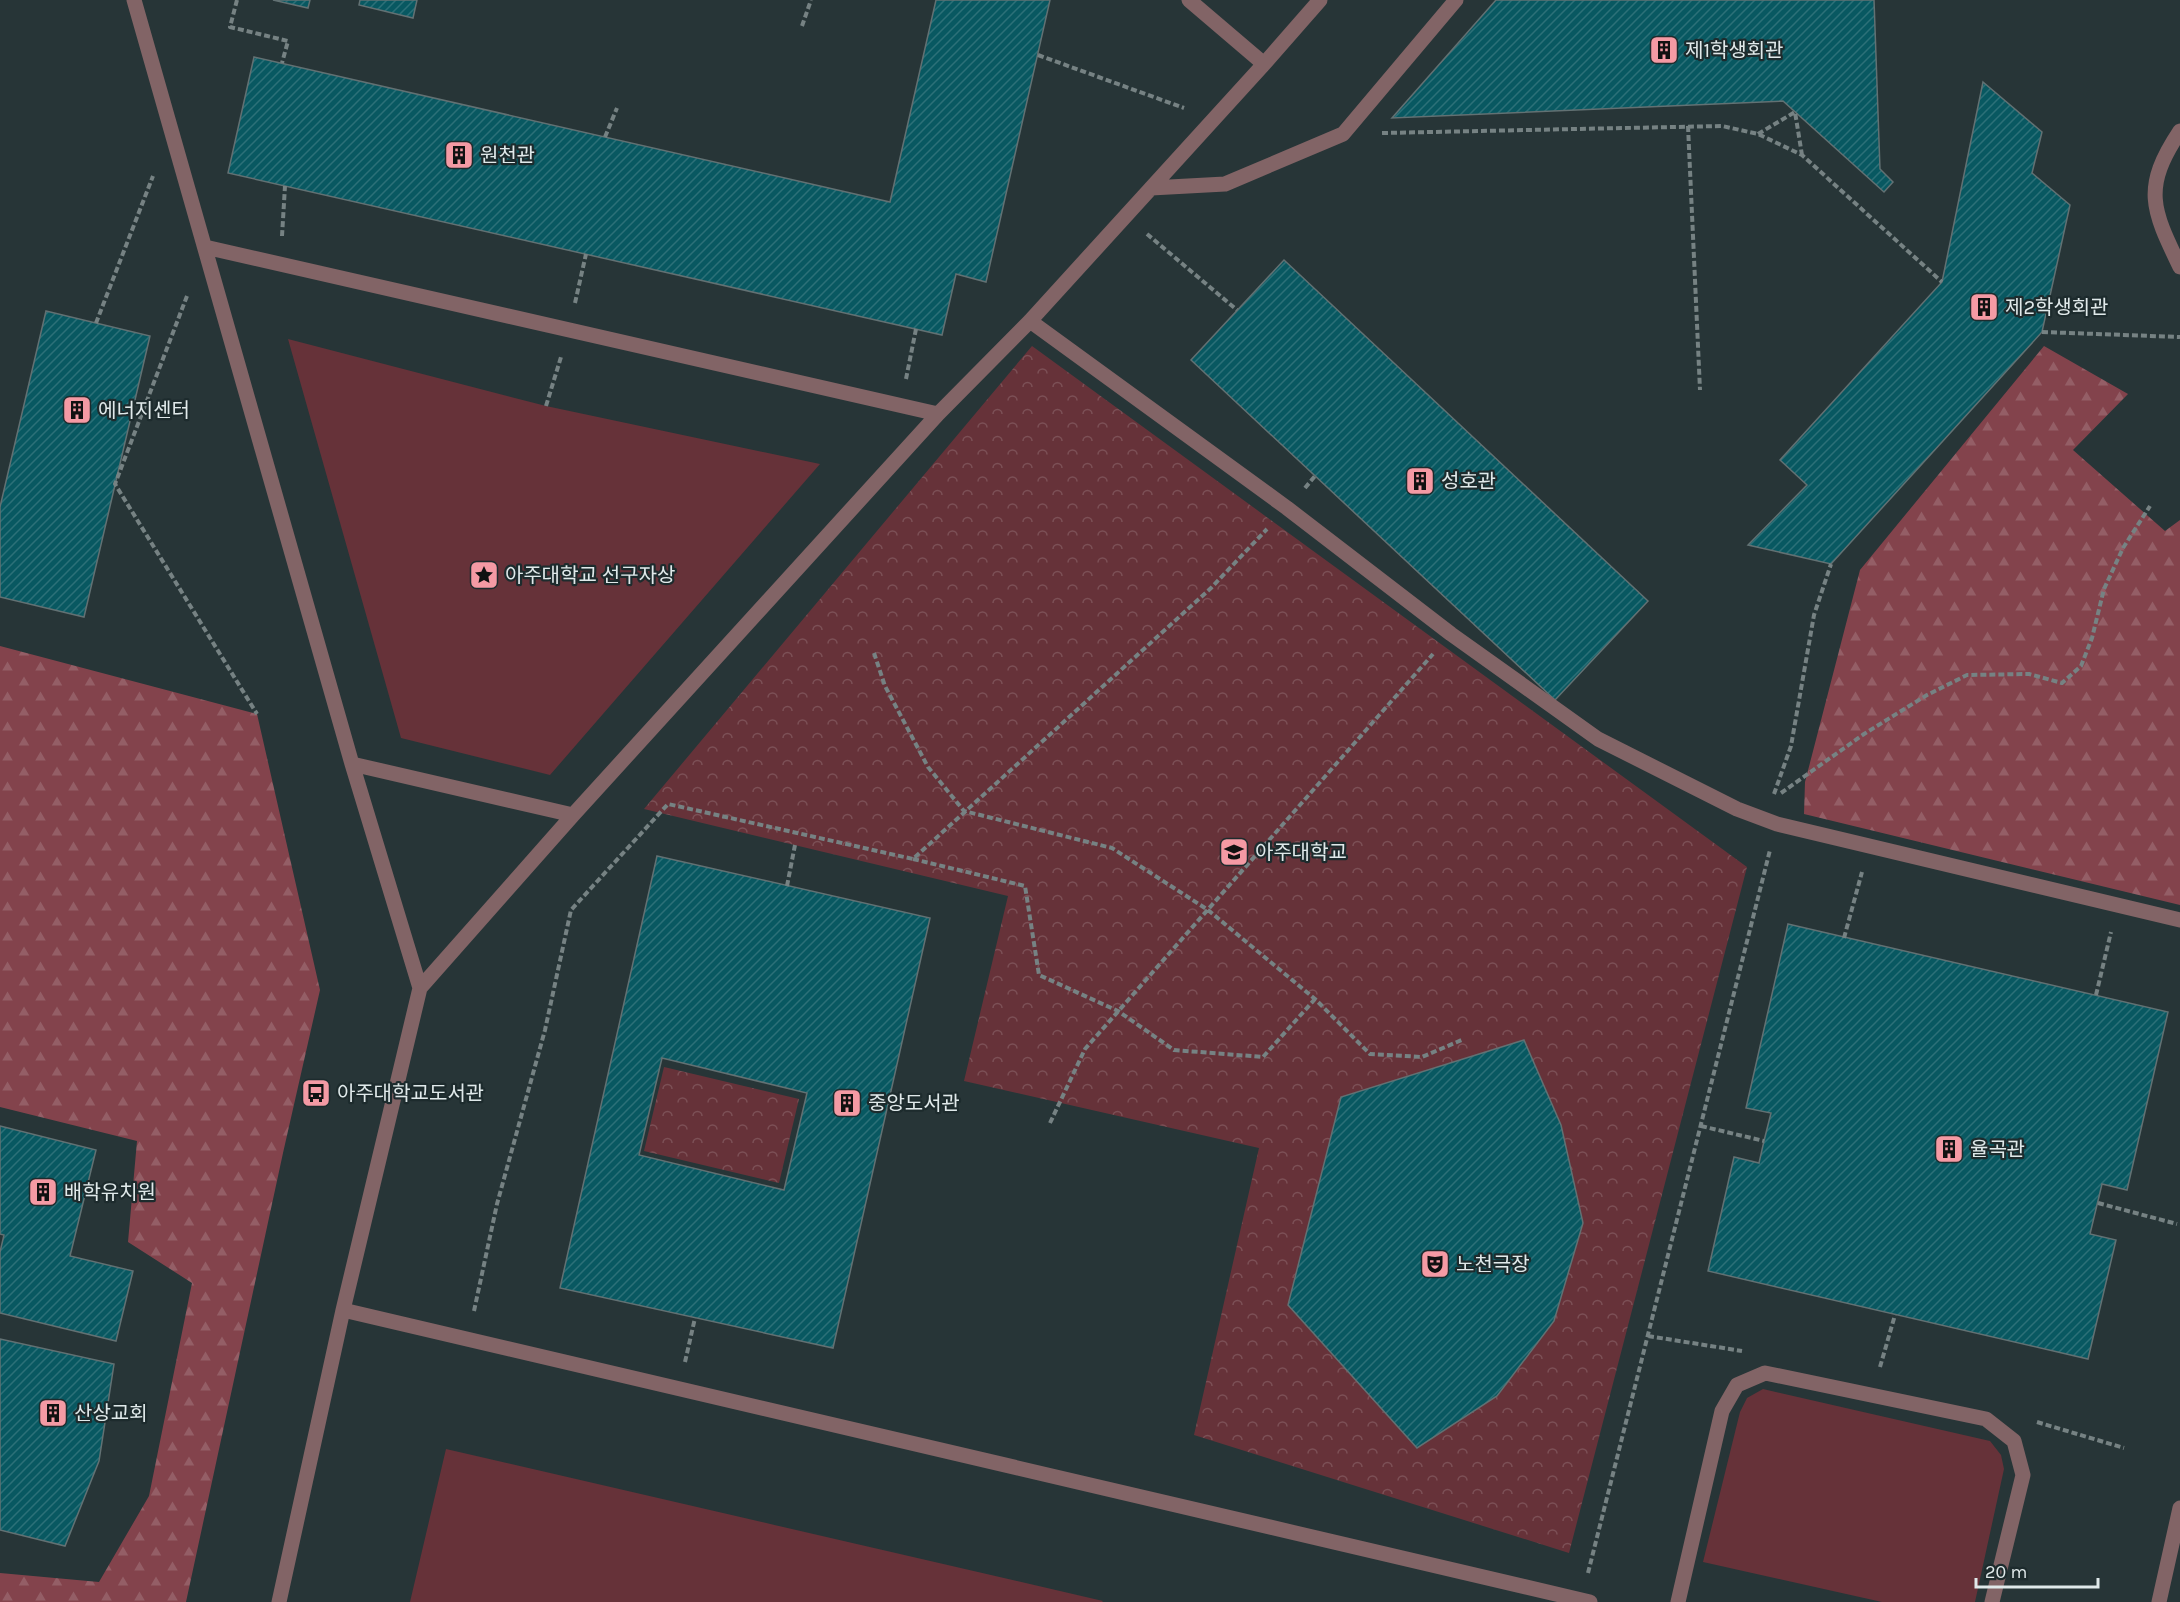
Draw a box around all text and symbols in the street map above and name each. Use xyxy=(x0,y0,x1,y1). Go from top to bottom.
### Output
building icon: 제1학생회관 xyxy=(1648,34,1680,66)
place label: 제1학생회관 xyxy=(1685,39,1784,62)
building icon: 원천관 xyxy=(443,139,475,171)
place label: 원천관 xyxy=(480,144,535,167)
building icon: 제2학생회관 xyxy=(1968,291,2000,323)
place label: 제2학생회관 xyxy=(2005,296,2109,319)
building icon: 에너지센터 xyxy=(61,394,93,426)
place label: 에너지센터 xyxy=(98,399,190,422)
building icon: 성호관 xyxy=(1404,465,1436,497)
place label: 성호관 xyxy=(1441,470,1496,493)
place icon: 아주대학교 선구자상 xyxy=(468,559,500,591)
place label: 아주대학교 선구자상 xyxy=(505,564,675,587)
school or university icon: 아주대학교 xyxy=(1218,836,1250,868)
place label: 아주대학교 xyxy=(1255,841,1347,864)
bus stop icon: 아주대학교도서관 xyxy=(300,1077,332,1109)
place label: 아주대학교도서관 xyxy=(337,1082,484,1105)
building icon: 중앙도서관 xyxy=(831,1087,863,1119)
place label: 중앙도서관 xyxy=(868,1092,960,1115)
building icon: 율곡관 xyxy=(1933,1133,1965,1165)
place label: 율곡관 xyxy=(1970,1138,2025,1161)
building icon: 배학유치원 xyxy=(27,1176,59,1208)
place label: 배학유치원 xyxy=(64,1181,156,1204)
theatre icon: 노천극장 xyxy=(1419,1248,1451,1280)
place label: 노천극장 xyxy=(1456,1253,1530,1276)
building icon: 산상교회 xyxy=(37,1397,69,1429)
place label: 산상교회 xyxy=(74,1402,148,1425)
scale bar xyxy=(1976,1551,2098,1589)
text: 20 m xyxy=(1985,1561,2027,1583)

